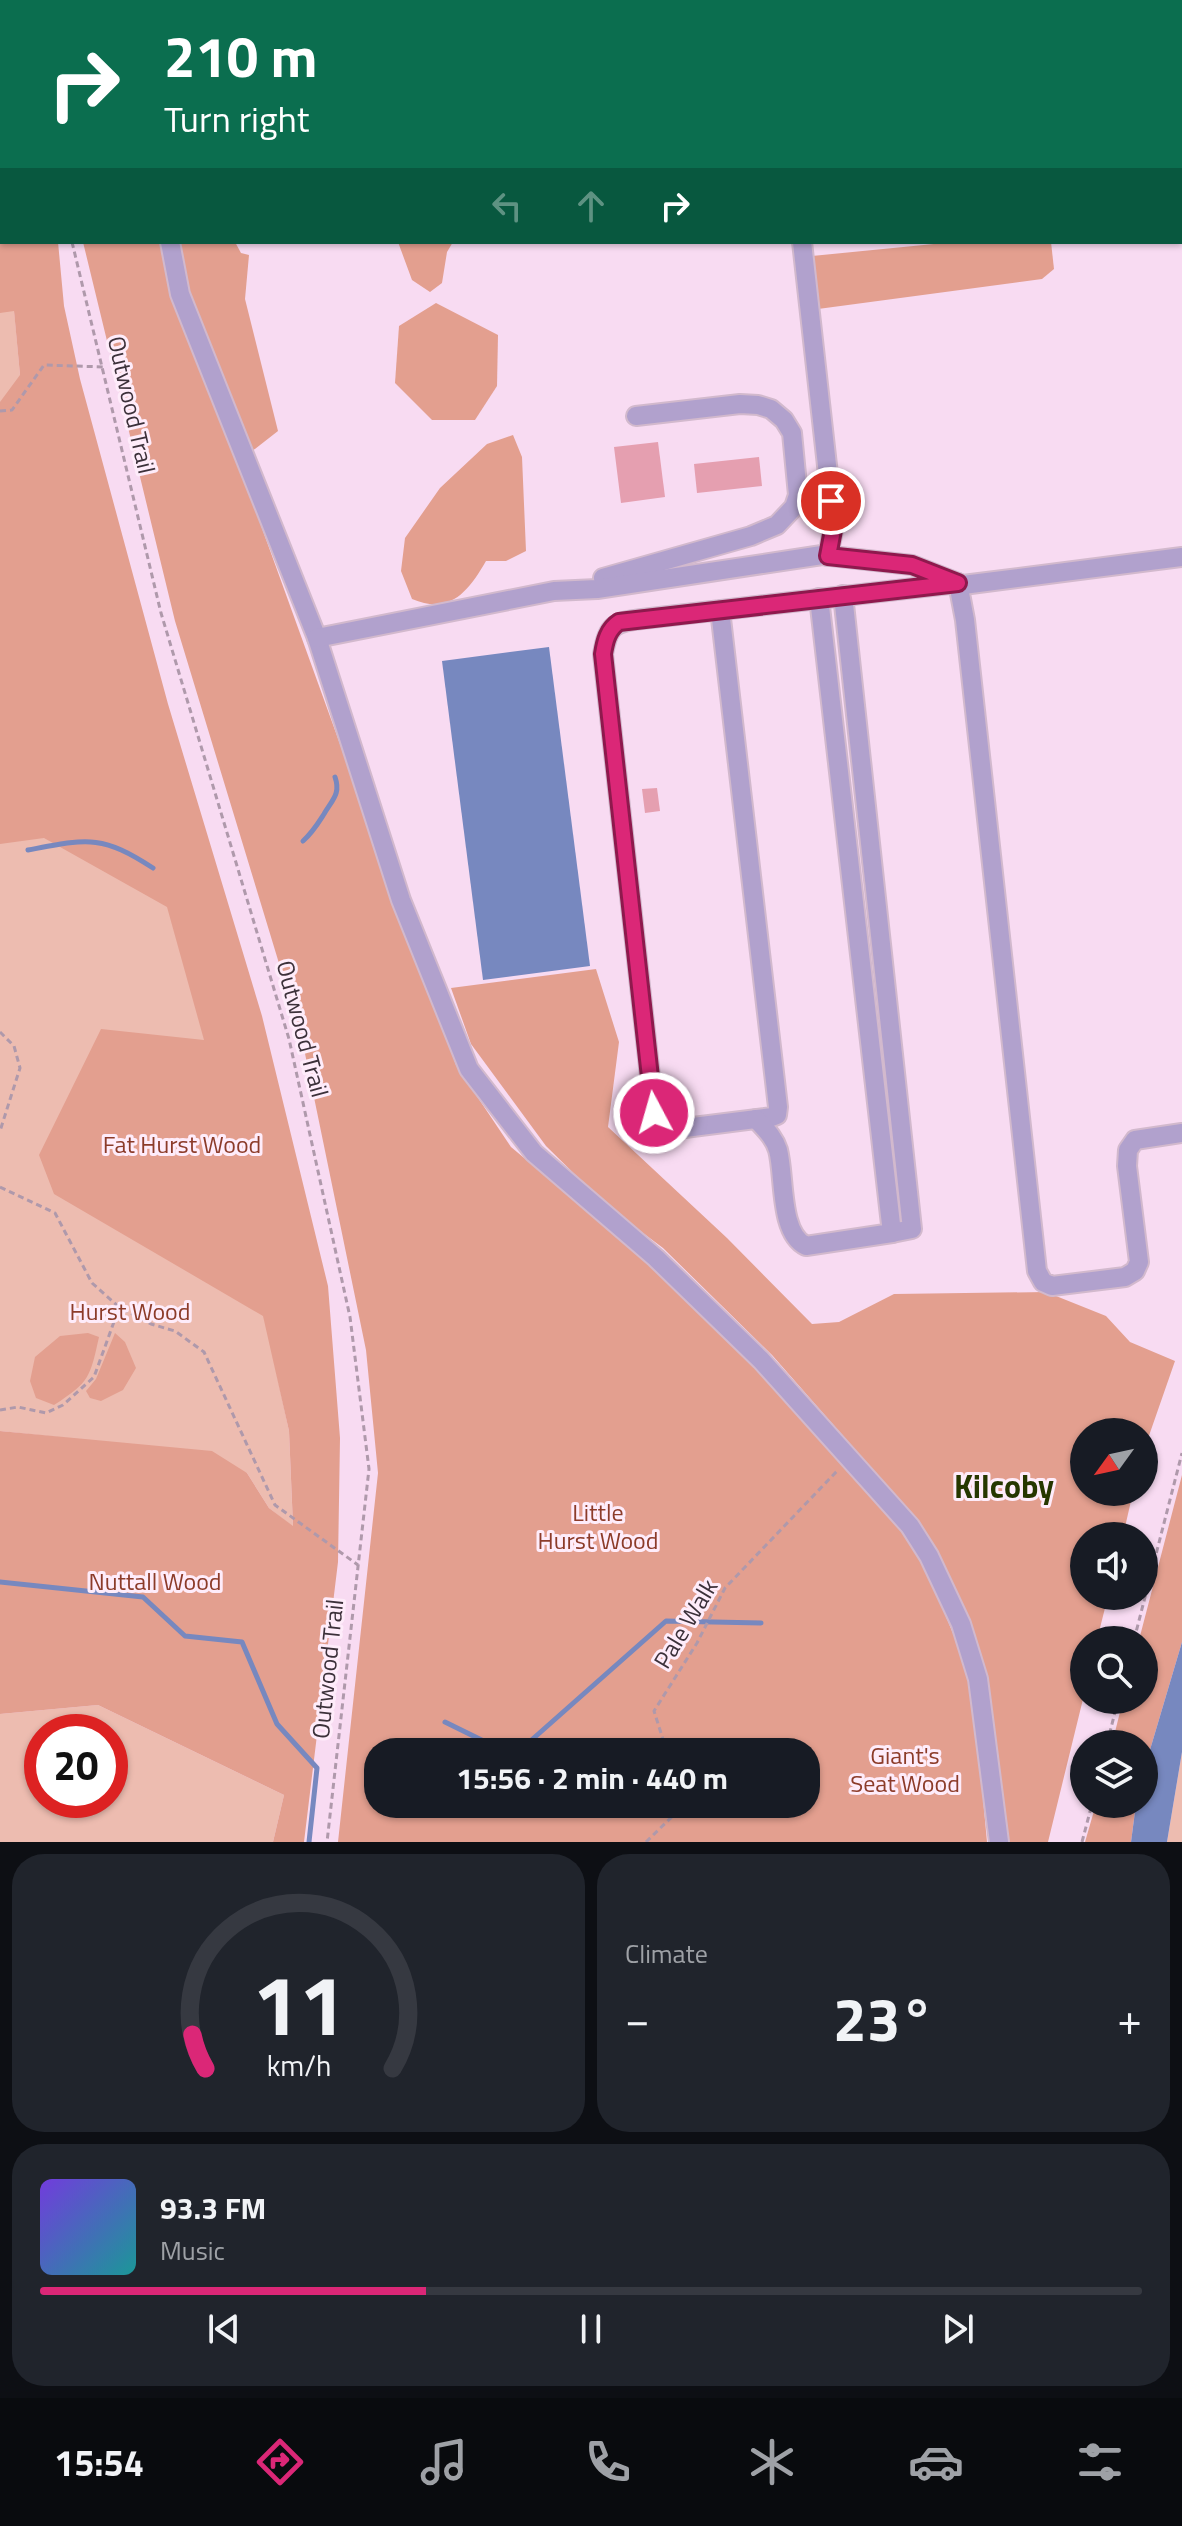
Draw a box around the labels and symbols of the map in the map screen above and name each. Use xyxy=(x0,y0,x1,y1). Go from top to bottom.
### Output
street label: Outwood Trail xyxy=(99,332,165,477)
pin xyxy=(797,467,865,535)
street label: Outwood Trail xyxy=(267,956,338,1101)
position arrow xyxy=(612,1071,696,1155)
park label: Fat Hurst Wood xyxy=(103,1126,261,1162)
park label: Hurst Wood xyxy=(70,1293,190,1329)
north arrow xyxy=(1070,1418,1158,1506)
district label: Kilcoby xyxy=(954,1462,1054,1510)
park label: Little Hurst Wood xyxy=(538,1494,658,1558)
park label: Nuttall Wood xyxy=(88,1563,222,1599)
street label: Pale Walk xyxy=(644,1571,726,1675)
street label: Outwood Trail xyxy=(302,1597,352,1740)
speed limit sign: 20 xyxy=(24,1714,128,1818)
park label: Giant's Seat Wood xyxy=(850,1737,960,1801)

